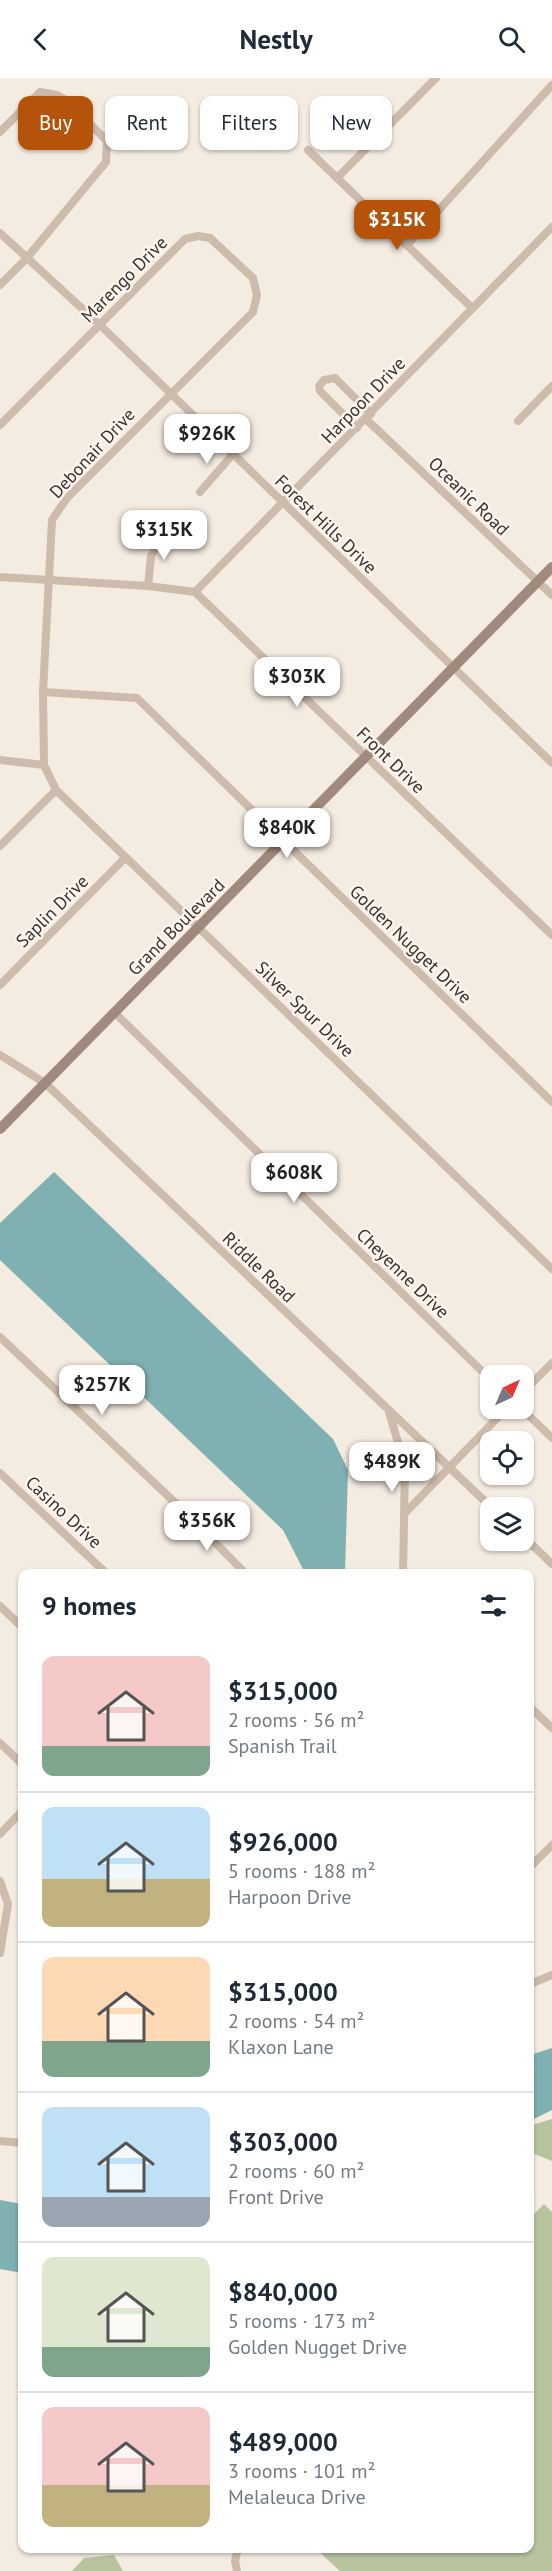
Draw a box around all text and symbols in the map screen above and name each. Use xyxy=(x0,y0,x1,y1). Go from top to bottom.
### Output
text: Nestly xyxy=(239,22,313,56)
icon: back xyxy=(24,23,57,56)
icon: search xyxy=(495,23,528,56)
chip: Buy xyxy=(18,96,93,150)
chip: Rent xyxy=(105,96,188,150)
chip: Filters xyxy=(200,96,298,150)
chip: New xyxy=(310,96,392,150)
pin: $315K xyxy=(355,200,439,251)
text: $315K xyxy=(368,206,426,232)
street label: Marengo Drive xyxy=(76,231,172,327)
street label: Harpoon Drive xyxy=(316,352,410,448)
street label: Debonair Drive xyxy=(44,403,140,503)
pin: $926K xyxy=(165,414,249,465)
text: $926K xyxy=(178,420,236,446)
street label: Oceanic Road xyxy=(424,452,514,540)
street label: Forest Hills Drive xyxy=(270,470,382,578)
pin: $315K xyxy=(122,510,206,561)
text: $315K xyxy=(135,516,193,542)
pin: $303K xyxy=(255,657,339,708)
text: $303K xyxy=(268,663,326,689)
street label: Front Drive xyxy=(352,722,430,798)
pin: $840K xyxy=(245,808,329,859)
text: $840K xyxy=(258,814,316,840)
street label: Saplin Drive xyxy=(11,870,93,952)
street label: Grand Boulevard xyxy=(123,874,229,980)
street label: Golden Nugget Drive xyxy=(345,880,477,1008)
street label: Silver Spur Drive xyxy=(251,956,359,1062)
pin: $608K xyxy=(252,1153,336,1204)
text: $608K xyxy=(265,1159,323,1185)
street label: Cheyenne Drive xyxy=(352,1223,454,1323)
street label: Riddle Road xyxy=(218,1227,300,1307)
pin: $257K xyxy=(60,1365,144,1416)
north arrow xyxy=(480,1365,534,1419)
map controls xyxy=(480,1365,534,1551)
text: $257K xyxy=(73,1371,131,1397)
button: locate xyxy=(480,1431,534,1485)
pin: $489K xyxy=(350,1442,434,1493)
text: $489K xyxy=(363,1448,421,1474)
street label: Casino Drive xyxy=(21,1471,107,1553)
button: layers xyxy=(480,1497,534,1551)
pin: $356K xyxy=(165,1501,249,1552)
text: $356K xyxy=(178,1507,236,1533)
text: 9 homes xyxy=(42,1589,137,1622)
icon: filters xyxy=(477,1589,510,1622)
text: $315,000 xyxy=(228,1674,338,1707)
icon: home xyxy=(90,1680,162,1752)
text: 2 rooms · 56 m² xyxy=(228,1707,364,1733)
text: Spanish Trail xyxy=(228,1733,337,1759)
text: $926,000 xyxy=(228,1825,338,1858)
icon: home xyxy=(90,1831,162,1903)
text: 5 rooms · 188 m² xyxy=(228,1858,375,1884)
text: Harpoon Drive xyxy=(228,1884,352,1910)
text: $315,000 xyxy=(228,1975,338,2008)
icon: home xyxy=(90,1981,162,2053)
text: 2 rooms · 54 m² xyxy=(228,2008,364,2034)
text: Klaxon Lane xyxy=(228,2034,334,2060)
text: $303,000 xyxy=(228,2125,338,2158)
icon: home xyxy=(90,2131,162,2203)
text: 2 rooms · 60 m² xyxy=(228,2158,364,2184)
text: Front Drive xyxy=(228,2184,324,2210)
text: $840,000 xyxy=(228,2275,338,2308)
icon: home xyxy=(90,2281,162,2353)
text: 5 rooms · 173 m² xyxy=(228,2308,375,2334)
text: Golden Nugget Drive xyxy=(228,2334,407,2360)
text: $489,000 xyxy=(228,2425,338,2458)
icon: home xyxy=(90,2431,162,2503)
text: 3 rooms · 101 m² xyxy=(228,2458,375,2484)
text: Melaleuca Drive xyxy=(228,2484,366,2510)

